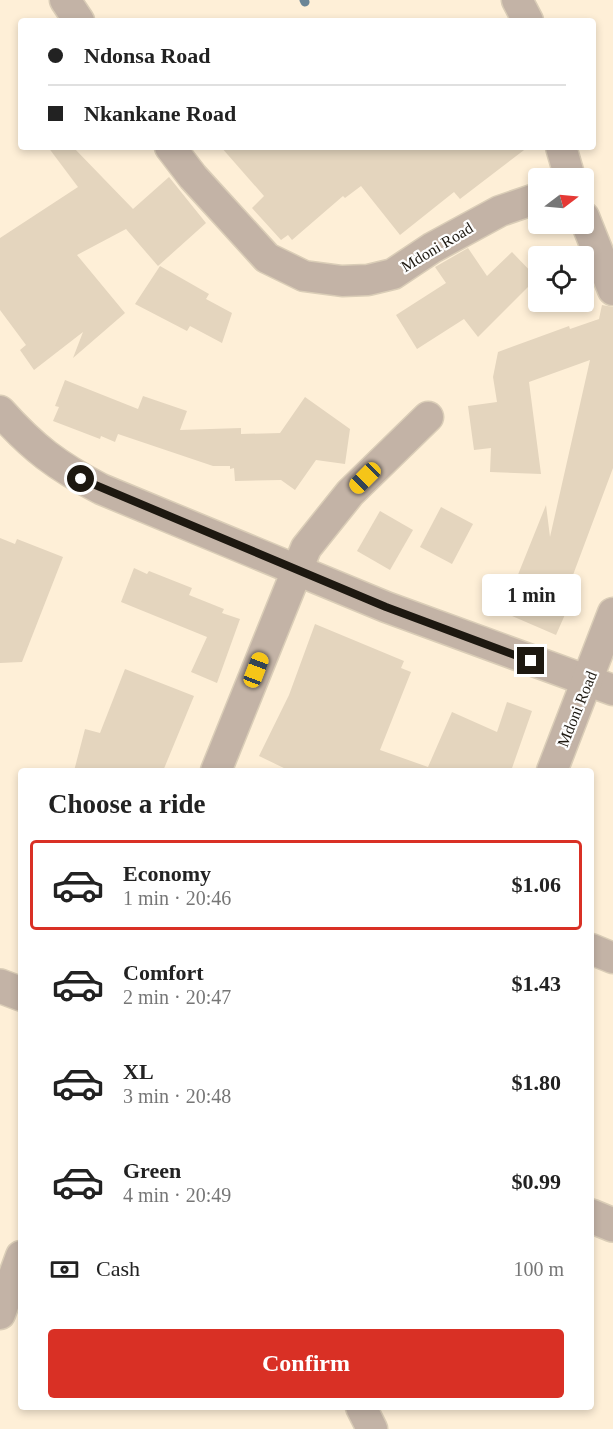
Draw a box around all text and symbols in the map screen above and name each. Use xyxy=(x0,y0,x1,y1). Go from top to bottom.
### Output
text: Ndonsa Road xyxy=(84,43,211,68)
text: Nkankane Road xyxy=(84,101,236,126)
north arrow xyxy=(528,168,594,234)
map controls xyxy=(528,168,594,312)
street label: Mdoni Road xyxy=(398,219,476,275)
button: locate xyxy=(528,246,594,312)
car xyxy=(346,459,384,497)
route start xyxy=(67,465,94,492)
callout: 1 min xyxy=(482,574,580,616)
text: 1 min xyxy=(507,584,556,606)
route end xyxy=(517,647,544,674)
car xyxy=(241,650,271,690)
street label: Mdoni Road xyxy=(554,669,600,749)
text: Choose a ride xyxy=(48,789,206,819)
icon: car xyxy=(51,858,105,912)
text: Economy xyxy=(123,861,211,886)
text: $1.06 xyxy=(512,872,561,897)
text: 1 min · 20:46 xyxy=(123,887,231,909)
icon: car xyxy=(51,957,105,1011)
text: Comfort xyxy=(123,960,204,985)
text: $1.43 xyxy=(512,971,561,996)
text: 2 min · 20:47 xyxy=(123,986,231,1008)
icon: car xyxy=(51,1056,105,1110)
text: XL xyxy=(123,1059,154,1084)
text: $1.80 xyxy=(512,1070,561,1095)
text: 3 min · 20:48 xyxy=(123,1085,231,1107)
icon: car xyxy=(51,1155,105,1209)
text: Green xyxy=(123,1158,181,1183)
text: $0.99 xyxy=(512,1169,561,1194)
text: 4 min · 20:49 xyxy=(123,1184,231,1206)
icon: cash xyxy=(48,1253,81,1286)
text: Cash xyxy=(96,1256,140,1281)
text: 100 m xyxy=(513,1258,564,1280)
button: Confirm xyxy=(48,1329,564,1398)

